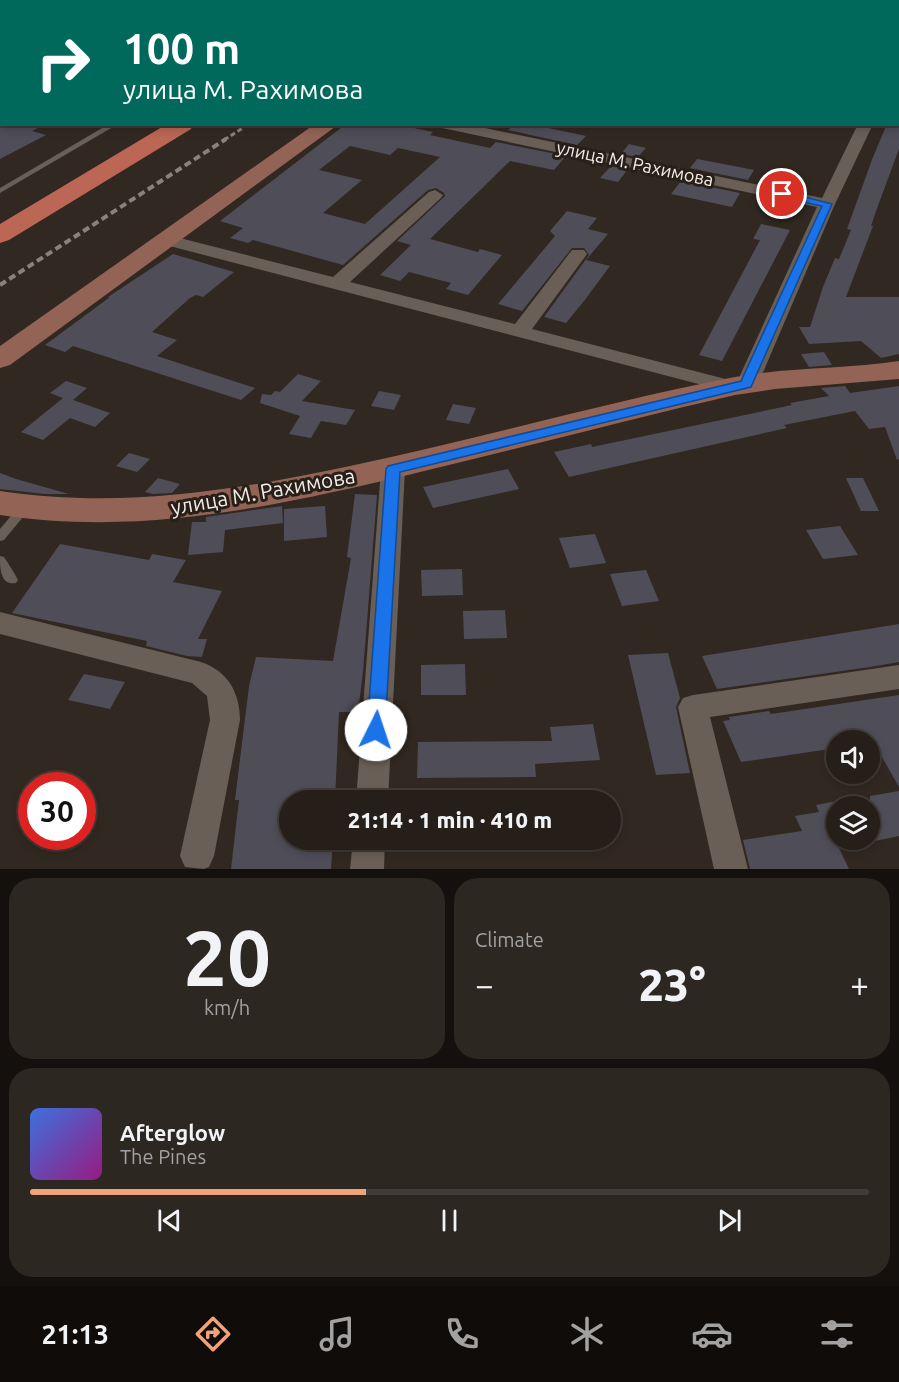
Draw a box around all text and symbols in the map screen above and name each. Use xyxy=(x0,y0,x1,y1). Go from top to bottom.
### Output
icon: right xyxy=(24,24,102,102)
text: 100 m xyxy=(123,25,240,72)
text: улица М. Рахимова xyxy=(123,74,363,104)
street label: улица М. Рахимова xyxy=(555,137,716,189)
pin xyxy=(756,168,807,219)
icon: arrive xyxy=(765,177,798,210)
street label: улица М. Рахимова xyxy=(169,463,357,519)
position arrow xyxy=(344,698,408,762)
map controls xyxy=(826,730,880,850)
button: sound xyxy=(826,730,880,784)
speed limit sign: 30 xyxy=(18,772,96,850)
button: layers xyxy=(826,796,880,850)
text: 21:14 · 1 min · 410 m xyxy=(348,807,552,832)
text: 20 xyxy=(183,913,271,1001)
text: Climate xyxy=(475,928,544,951)
text: 23° xyxy=(638,959,706,1010)
text: − xyxy=(475,966,494,1003)
text: + xyxy=(850,966,869,1003)
text: km/h xyxy=(204,996,250,1019)
text: Afterglow xyxy=(120,1120,225,1145)
text: The Pines xyxy=(120,1145,206,1168)
icon: previous xyxy=(153,1204,186,1237)
icon: pause xyxy=(433,1204,466,1237)
icon: next xyxy=(713,1204,746,1237)
icon: directions xyxy=(192,1313,234,1355)
icon: music xyxy=(316,1313,358,1355)
icon: phone xyxy=(441,1313,483,1355)
icon: climate xyxy=(566,1313,608,1355)
icon: car xyxy=(691,1313,733,1355)
icon: filters xyxy=(816,1313,858,1355)
text: 21:13 xyxy=(41,1319,109,1349)

